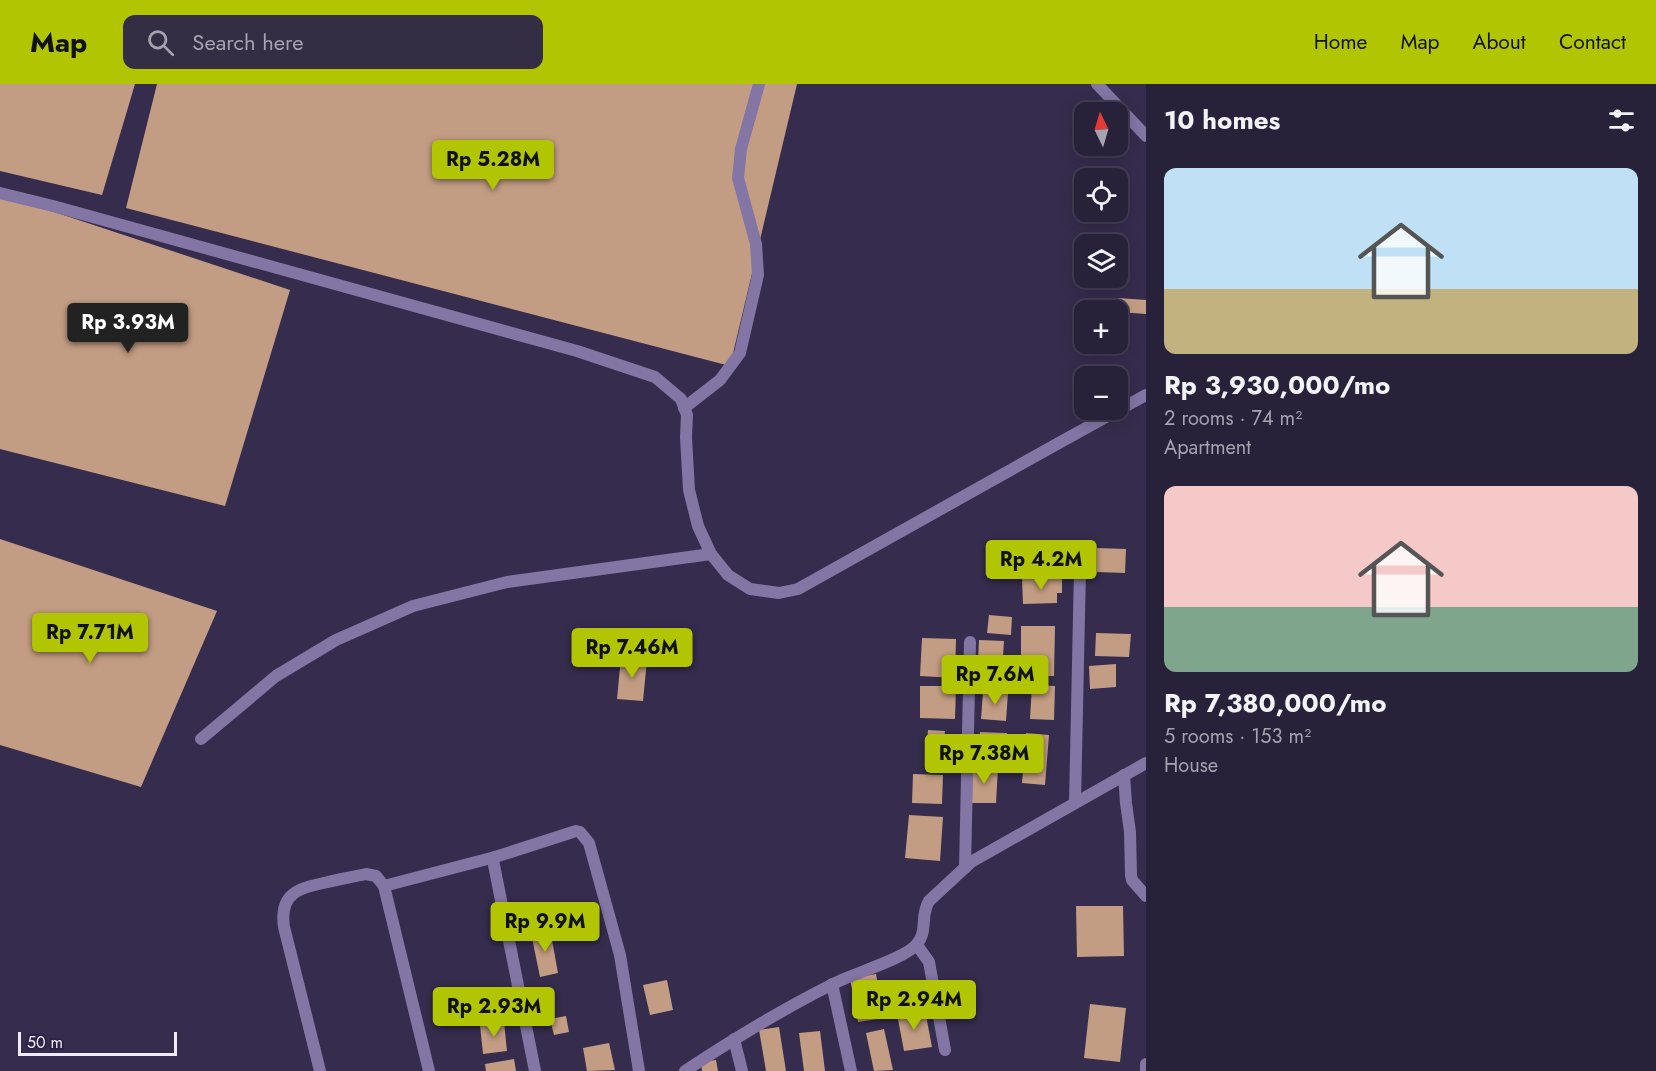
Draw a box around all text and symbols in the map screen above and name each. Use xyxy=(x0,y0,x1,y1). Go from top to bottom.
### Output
search box xyxy=(123,15,543,69)
text: Map xyxy=(30,22,87,63)
icon: search xyxy=(144,26,177,59)
text: Search here xyxy=(192,26,304,58)
text: Home xyxy=(1314,27,1367,57)
text: Map xyxy=(1400,27,1440,57)
text: About xyxy=(1473,27,1526,57)
text: Contact xyxy=(1559,27,1626,57)
text: 10 homes xyxy=(1164,101,1280,139)
north arrow xyxy=(1074,102,1128,156)
map controls xyxy=(1074,102,1128,420)
icon: filters xyxy=(1605,104,1638,137)
pin: Rp 5.28M xyxy=(431,140,555,191)
text: Rp 5.28M xyxy=(446,145,540,174)
button: locate xyxy=(1074,168,1128,222)
icon: home xyxy=(1347,207,1455,315)
button: layers xyxy=(1074,234,1128,288)
button: + xyxy=(1074,300,1128,354)
pin: Rp 3.93M xyxy=(66,303,190,354)
text: Rp 3.93M xyxy=(81,308,175,337)
button: − xyxy=(1074,366,1128,420)
text: Rp 3,930,000/mo xyxy=(1164,366,1390,404)
text: 2 rooms · 74 m² xyxy=(1164,404,1302,433)
text: Apartment xyxy=(1164,433,1251,462)
icon: home xyxy=(1347,525,1455,633)
pin: Rp 4.2M xyxy=(986,540,1096,591)
text: Rp 4.2M xyxy=(1000,545,1082,574)
pin: Rp 7.71M xyxy=(28,613,152,664)
text: Rp 7.71M xyxy=(46,618,134,647)
pin: Rp 7.46M xyxy=(570,628,694,679)
text: Rp 7.46M xyxy=(586,633,678,662)
pin: Rp 7.6M xyxy=(940,655,1050,706)
text: Rp 7.6M xyxy=(956,660,1034,689)
text: Rp 7,380,000/mo xyxy=(1164,684,1387,722)
text: 5 rooms · 153 m² xyxy=(1164,722,1311,751)
pin: Rp 7.38M xyxy=(922,734,1046,785)
text: Rp 7.38M xyxy=(939,739,1029,768)
text: House xyxy=(1164,751,1218,780)
pin: Rp 9.9M xyxy=(490,902,600,953)
text: Rp 9.9M xyxy=(505,907,585,936)
pin: Rp 2.94M xyxy=(852,980,976,1031)
text: Rp 2.94M xyxy=(866,985,962,1014)
pin: Rp 2.93M xyxy=(432,987,556,1038)
text: Rp 2.93M xyxy=(447,992,541,1021)
scale bar xyxy=(18,1029,177,1056)
text: 50 m xyxy=(27,1031,63,1054)

